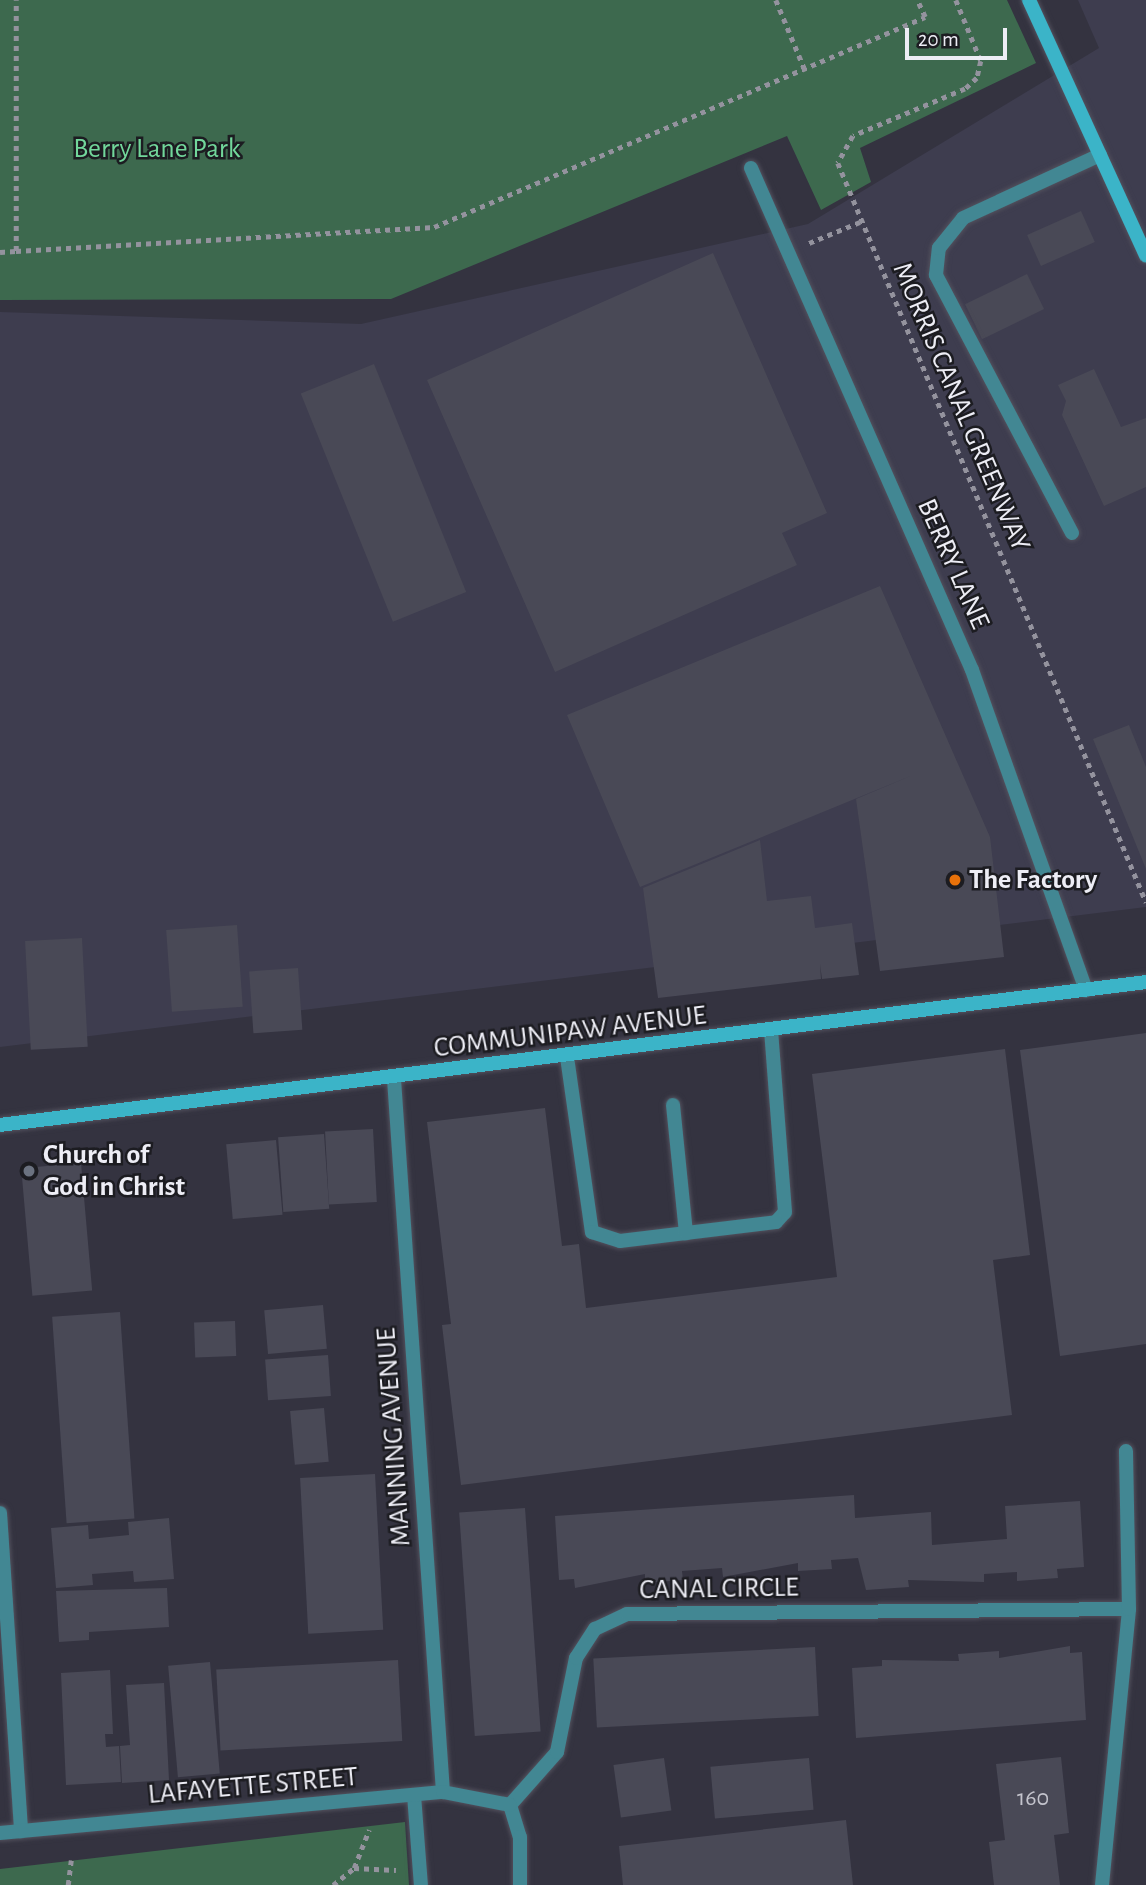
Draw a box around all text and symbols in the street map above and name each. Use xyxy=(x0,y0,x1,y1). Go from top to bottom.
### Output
scale bar xyxy=(908,14,1010,58)
text: 20 m xyxy=(918,29,959,50)
park label: Berry Lane Park xyxy=(73,132,241,166)
street label: MORRIS CANAL GREENWAY xyxy=(885,257,1037,557)
street label: BERRY LANE xyxy=(909,494,997,634)
place label: The Factory xyxy=(969,863,1097,897)
marker: The Factory xyxy=(947,872,963,888)
street label: COMMUNIPAW AVENUE xyxy=(432,999,708,1065)
place label: Church of God in Christ xyxy=(43,1138,185,1204)
marker: Church of God in Christ xyxy=(21,1163,37,1179)
street label: MANNING AVENUE xyxy=(370,1327,418,1547)
street label: CANAL CIRCLE xyxy=(639,1571,799,1607)
street label: LAFAYETTE STREET xyxy=(147,1760,359,1812)
house number: 160 xyxy=(1017,1785,1049,1813)

